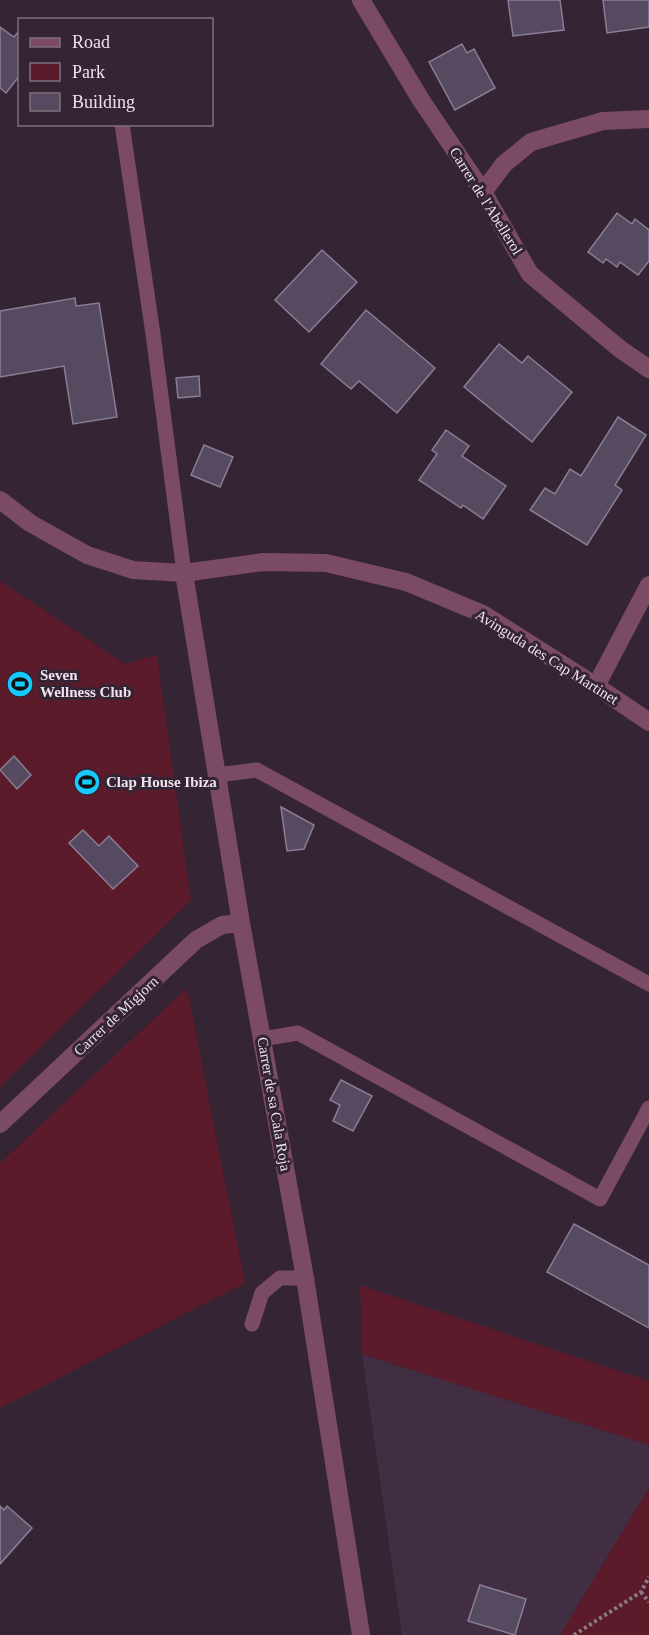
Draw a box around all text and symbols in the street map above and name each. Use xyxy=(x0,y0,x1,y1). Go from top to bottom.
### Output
legend xyxy=(18,18,213,126)
text: Road xyxy=(72,32,110,52)
text: Park xyxy=(72,62,105,82)
text: Building xyxy=(72,92,135,112)
street label: Carrer de l'Abellerol xyxy=(446,144,526,258)
street label: Avinguda des Cap Martinet xyxy=(473,606,622,708)
place label: Seven Wellness Club xyxy=(40,667,131,700)
sports icon: Seven Wellness Club xyxy=(5,669,35,699)
sports icon: Clap House Ibiza xyxy=(72,767,102,797)
place label: Clap House Ibiza xyxy=(106,774,217,790)
street label: Carrer de Migjorn xyxy=(71,973,162,1059)
street label: Carrer de sa Cala Roja xyxy=(254,1036,294,1173)

